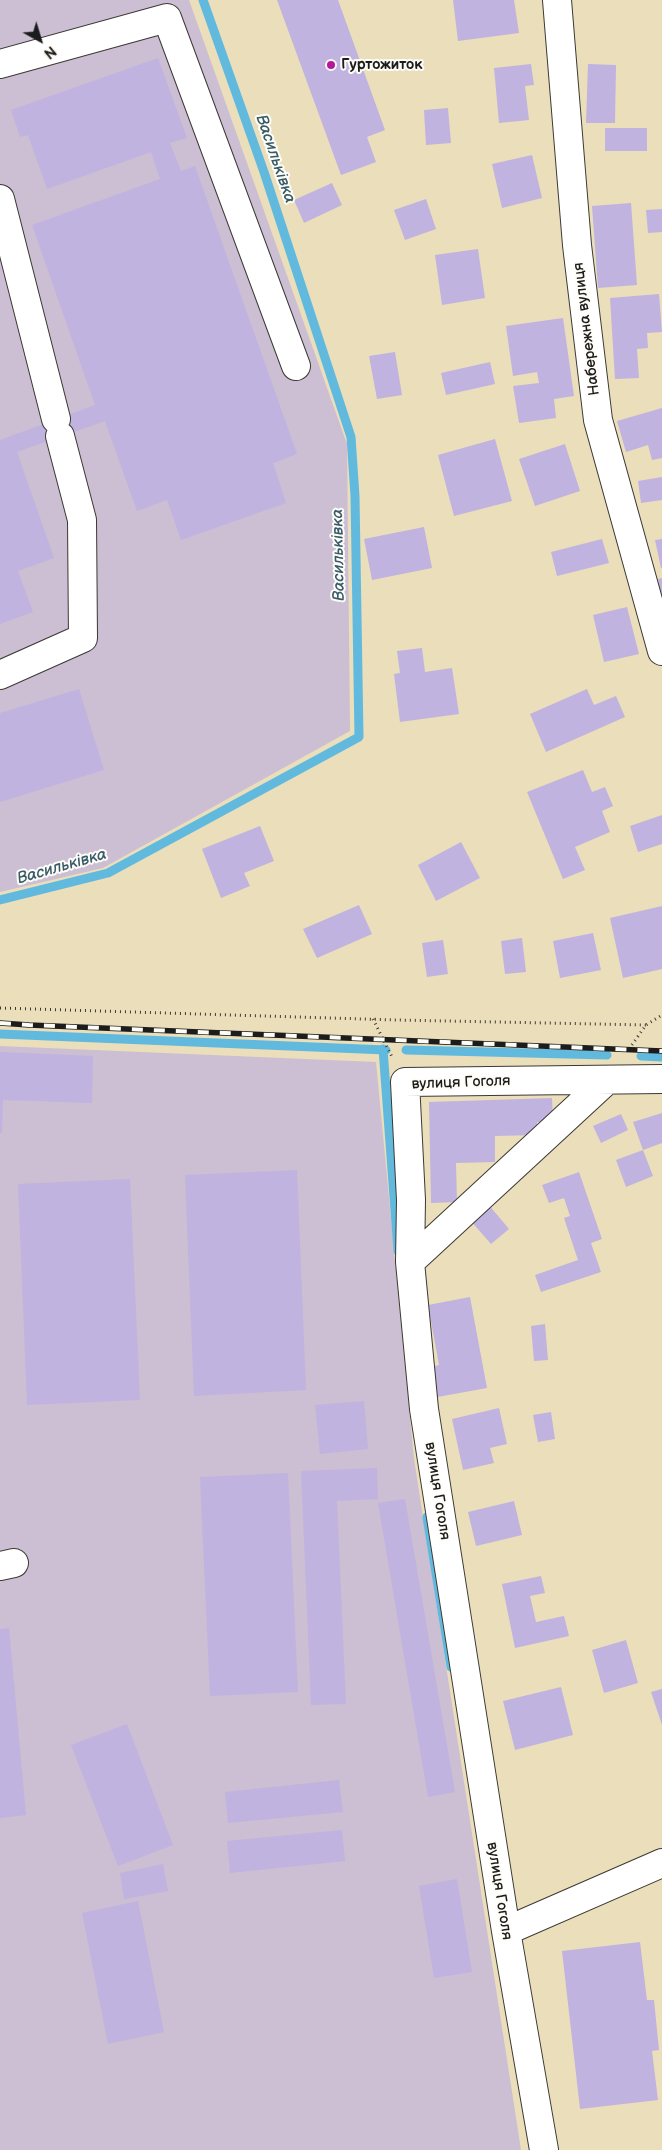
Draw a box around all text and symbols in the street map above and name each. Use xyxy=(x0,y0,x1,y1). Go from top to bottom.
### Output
north arrow xyxy=(15,15,65,65)
text: N xyxy=(40,42,59,62)
place label: Гуртожиток xyxy=(341,56,422,74)
marker: Гуртожиток xyxy=(325,59,337,71)
water label: Васильківка xyxy=(251,112,299,206)
street label: Набережна вулиця xyxy=(570,261,604,397)
water label: Васильківка xyxy=(329,509,349,601)
water label: Васильківка xyxy=(15,845,109,889)
street label: вулиця Гоголя xyxy=(411,1072,511,1094)
street label: вулиця Гоголя xyxy=(420,1441,454,1541)
street label: вулиця Гоголя xyxy=(482,1841,516,1941)

